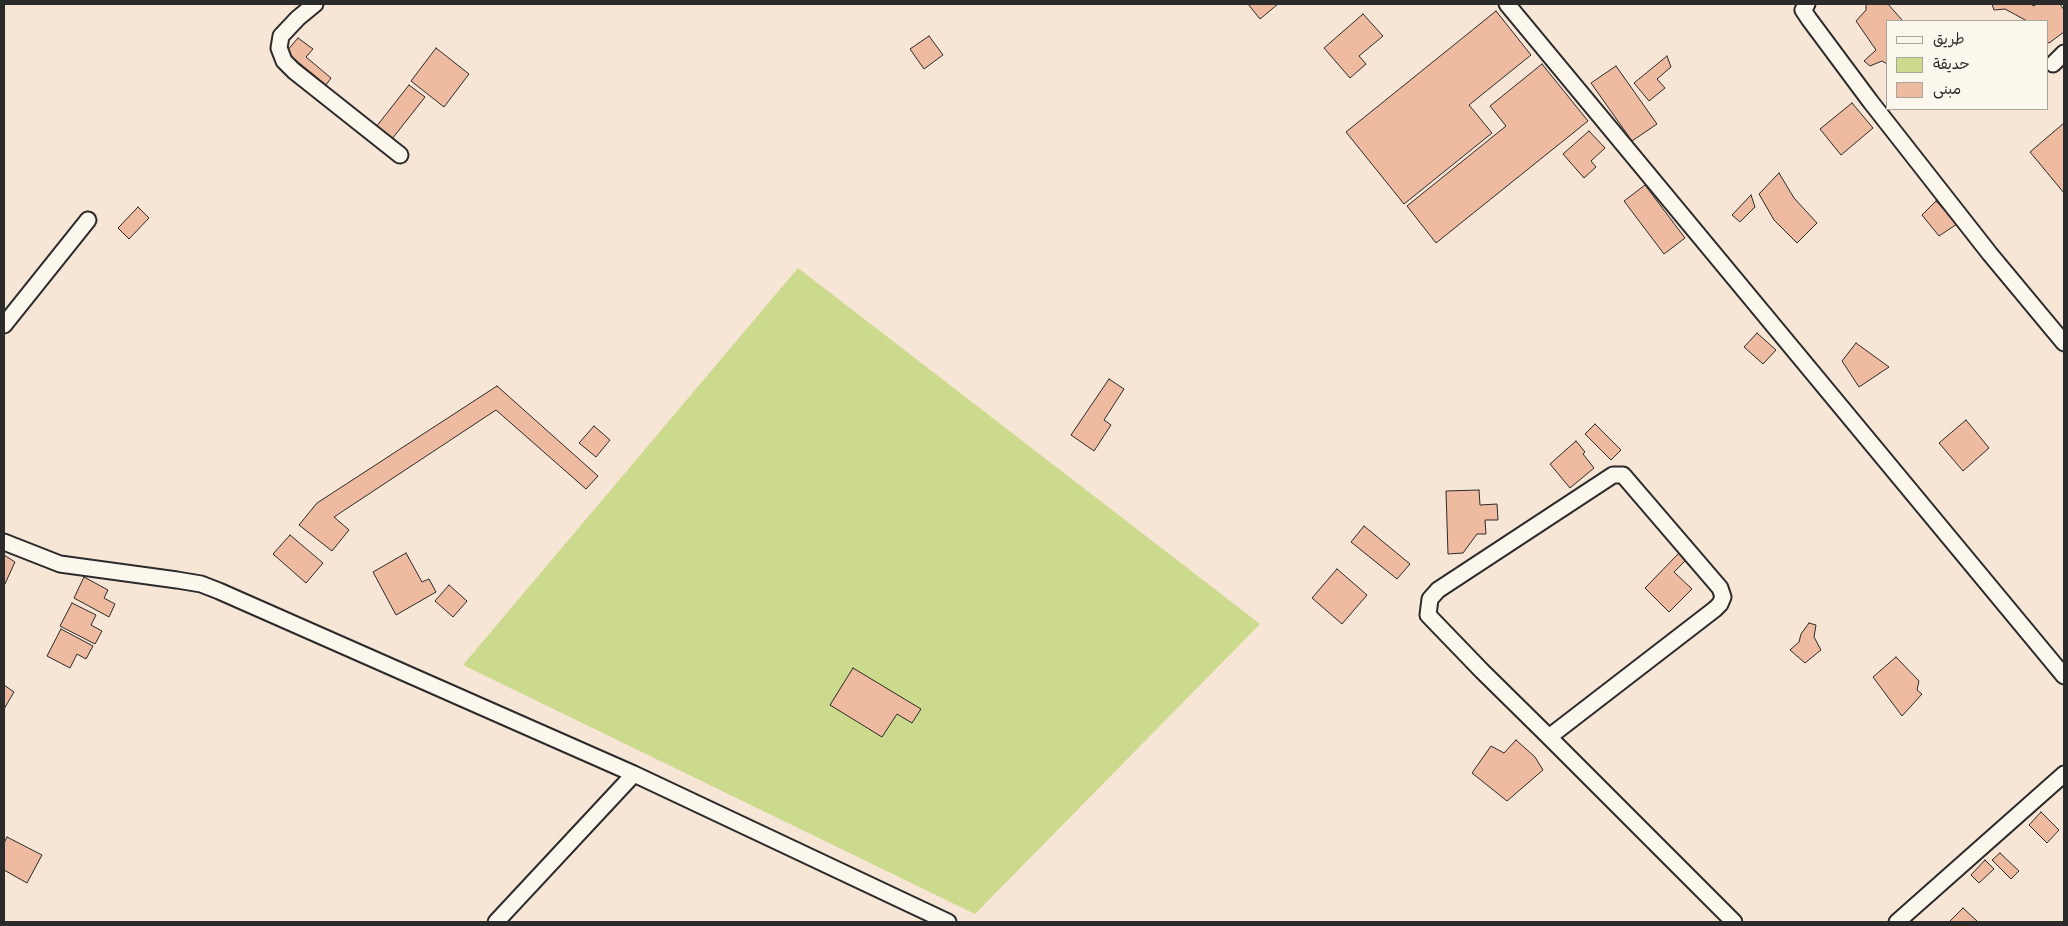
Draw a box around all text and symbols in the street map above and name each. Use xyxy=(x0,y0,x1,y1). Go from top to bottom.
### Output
legend xyxy=(1886,20,2048,110)
text: طريق xyxy=(1933,29,1965,50)
text: حديقة xyxy=(1933,54,1970,75)
text: مبنى xyxy=(1933,79,1961,100)

